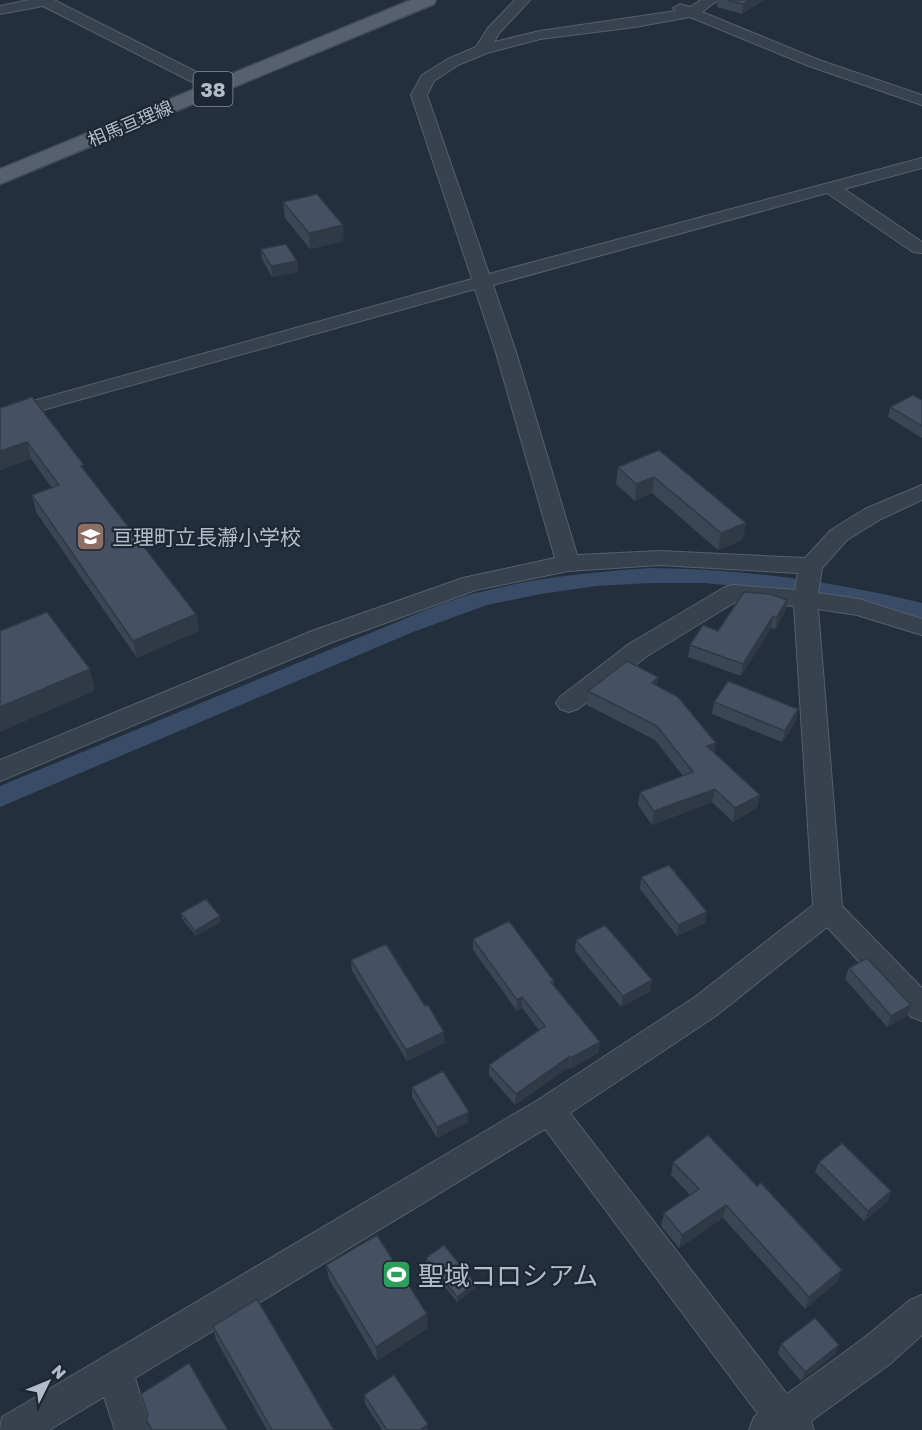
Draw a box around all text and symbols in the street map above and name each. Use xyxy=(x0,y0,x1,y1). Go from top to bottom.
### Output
road number: 38 xyxy=(194,72,232,106)
street label: 相馬亘理線 xyxy=(84,95,176,151)
school or university icon: 亘理町立長瀞小学校 xyxy=(75,521,107,553)
place label: 亘理町立長瀞小学校 xyxy=(112,524,301,550)
sports icon: 聖域コロシアム xyxy=(381,1259,413,1291)
place label: 聖域コロシアム xyxy=(418,1260,598,1291)
north arrow xyxy=(18,1352,78,1412)
text: N xyxy=(48,1360,70,1383)

